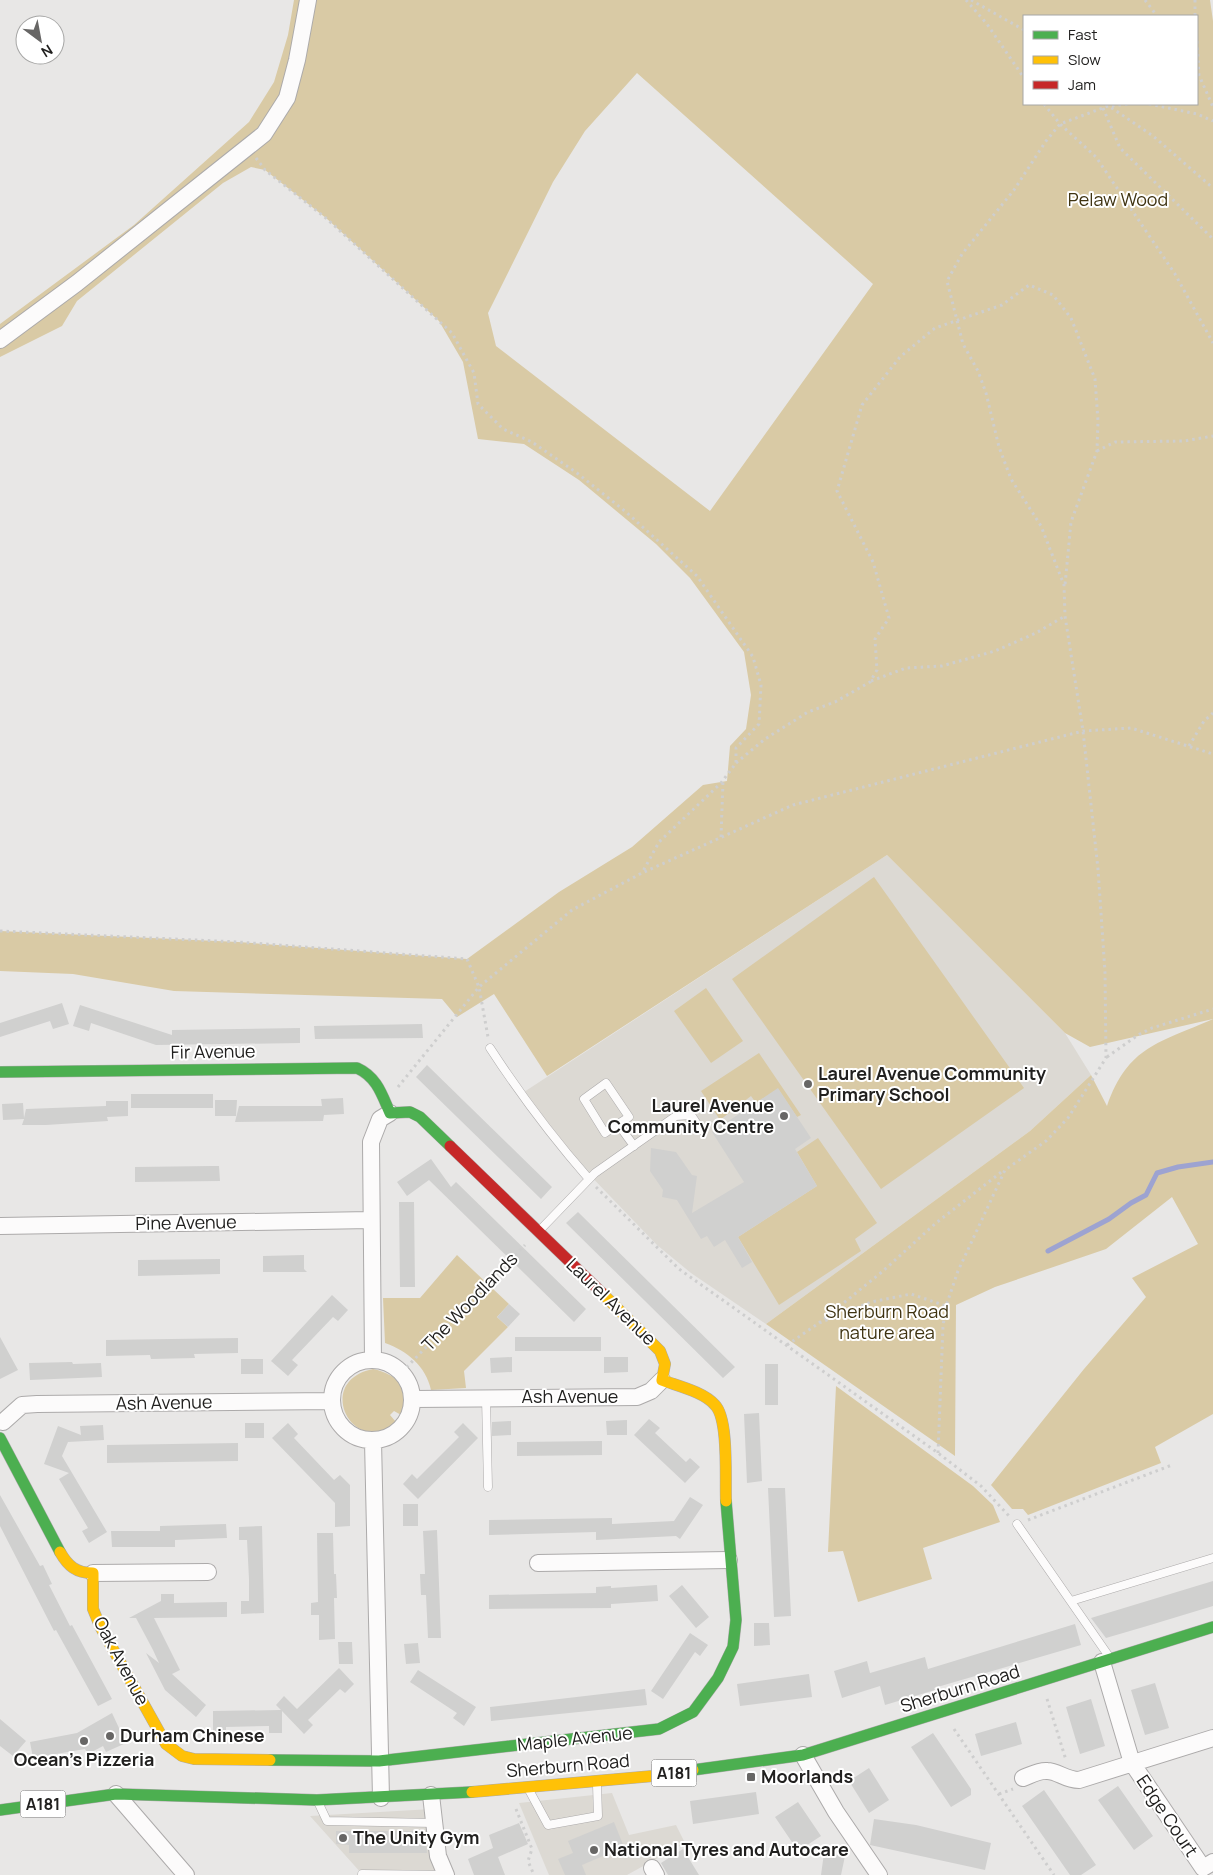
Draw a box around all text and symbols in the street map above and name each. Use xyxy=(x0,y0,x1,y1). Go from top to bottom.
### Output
north arrow xyxy=(15,15,65,65)
legend xyxy=(1023,15,1198,105)
text: Fast xyxy=(1068,24,1097,45)
text: N xyxy=(38,41,56,62)
text: Slow xyxy=(1068,49,1101,70)
text: Jam xyxy=(1068,74,1096,95)
park label: Pelaw Wood xyxy=(1068,187,1168,211)
street label: Fir Avenue xyxy=(170,1038,256,1064)
place label: Laurel Avenue Community Primary School xyxy=(818,1061,1046,1106)
marker: Laurel Avenue Community Primary School xyxy=(802,1078,814,1090)
place label: Laurel Avenue Community Centre xyxy=(608,1093,774,1138)
marker: Laurel Avenue Community Centre xyxy=(778,1110,790,1122)
street label: Pine Avenue xyxy=(135,1209,237,1235)
street label: The Woodlands xyxy=(416,1247,522,1356)
street label: Laurel Avenue xyxy=(562,1252,662,1350)
park label: Sherburn Road nature area xyxy=(825,1299,949,1344)
street label: Ash Avenue xyxy=(522,1384,618,1408)
street label: Ash Avenue xyxy=(115,1389,213,1415)
street label: Oak Avenue xyxy=(88,1612,155,1709)
street label: Sherburn Road xyxy=(897,1659,1022,1718)
street label: Maple Avenue xyxy=(516,1720,634,1756)
place label: Durham Chinese xyxy=(120,1723,265,1747)
marker: Durham Chinese xyxy=(104,1730,116,1742)
marker: Ocean's Pizzeria xyxy=(78,1735,90,1747)
place label: Ocean's Pizzeria xyxy=(14,1747,154,1771)
street label: Sherburn Road xyxy=(505,1748,631,1782)
road number: A181 xyxy=(652,1760,696,1786)
place label: Moorlands xyxy=(761,1764,853,1788)
street label: Edge Court xyxy=(1132,1770,1204,1861)
marker: Moorlands xyxy=(745,1771,757,1783)
road number: A181 xyxy=(20,1790,66,1818)
place label: The Unity Gym xyxy=(353,1825,480,1849)
marker: The Unity Gym xyxy=(337,1832,349,1844)
place label: National Tyres and Autocare xyxy=(604,1837,849,1861)
marker: National Tyres and Autocare xyxy=(588,1844,600,1856)

